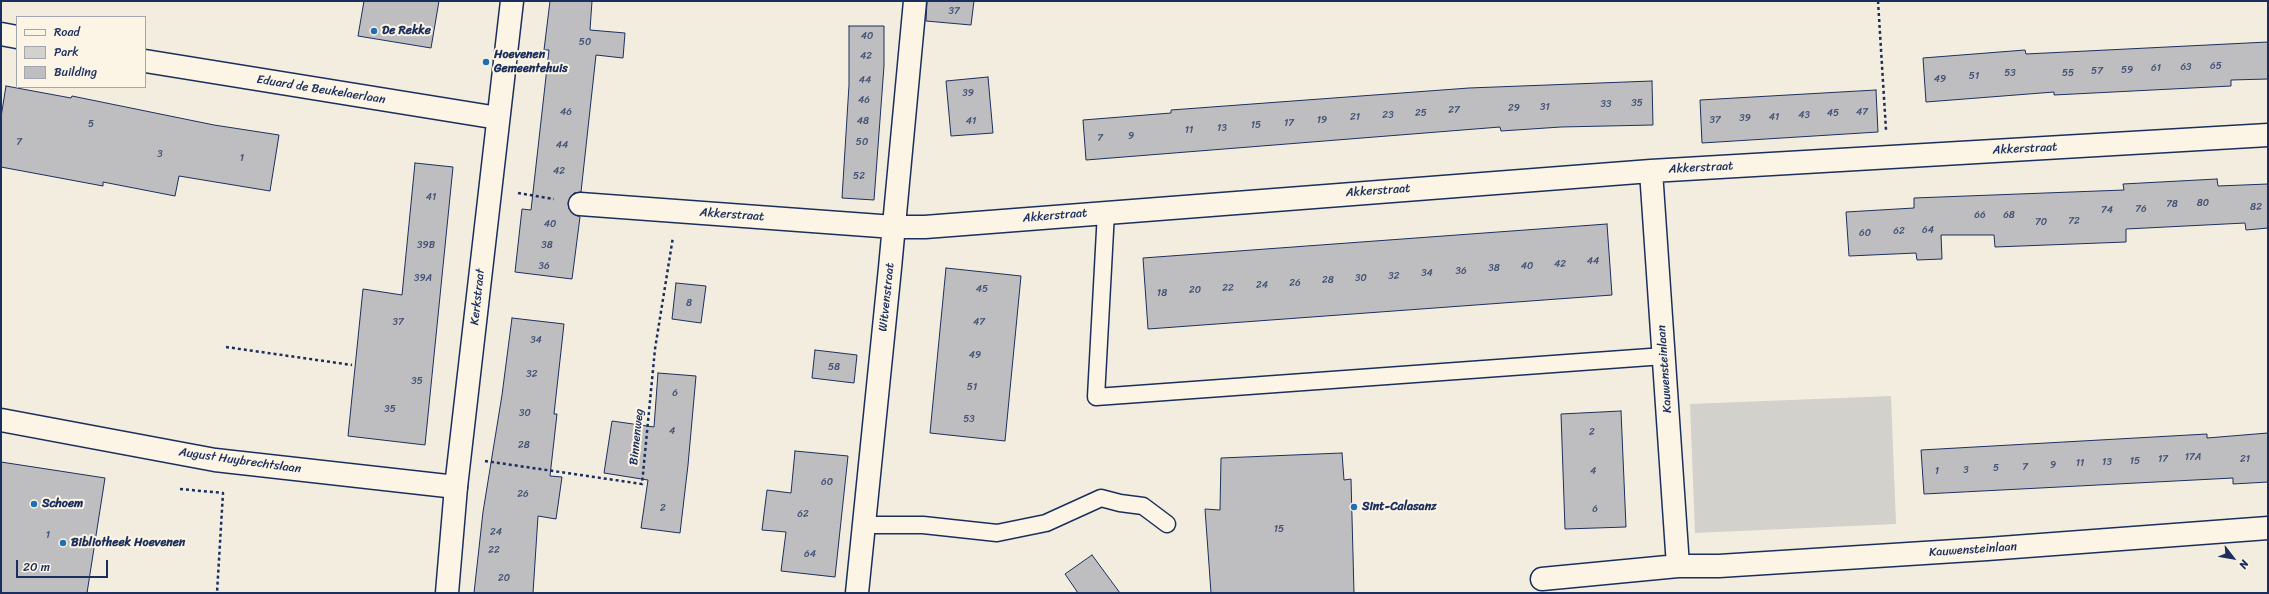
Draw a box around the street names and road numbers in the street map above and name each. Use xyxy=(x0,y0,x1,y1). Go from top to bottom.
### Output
street label: Eduard de Beukelaerlaan xyxy=(256,73,386,107)
street label: Akkerstraat xyxy=(1992,140,2058,158)
street label: Akkerstraat xyxy=(1668,159,1734,177)
street label: Akkerstraat xyxy=(1345,182,1411,200)
street label: Akkerstraat xyxy=(699,206,765,224)
street label: Akkerstraat xyxy=(1022,206,1088,226)
street label: Witvenstraat xyxy=(876,262,898,332)
street label: Kerkstraat xyxy=(468,268,488,326)
street label: Kauwensteinlaan xyxy=(1655,324,1675,414)
street label: Binnenweg xyxy=(627,408,647,466)
street label: August Huybrechtslaan xyxy=(178,445,302,477)
street label: Kauwensteinlaan xyxy=(1928,540,2018,560)

